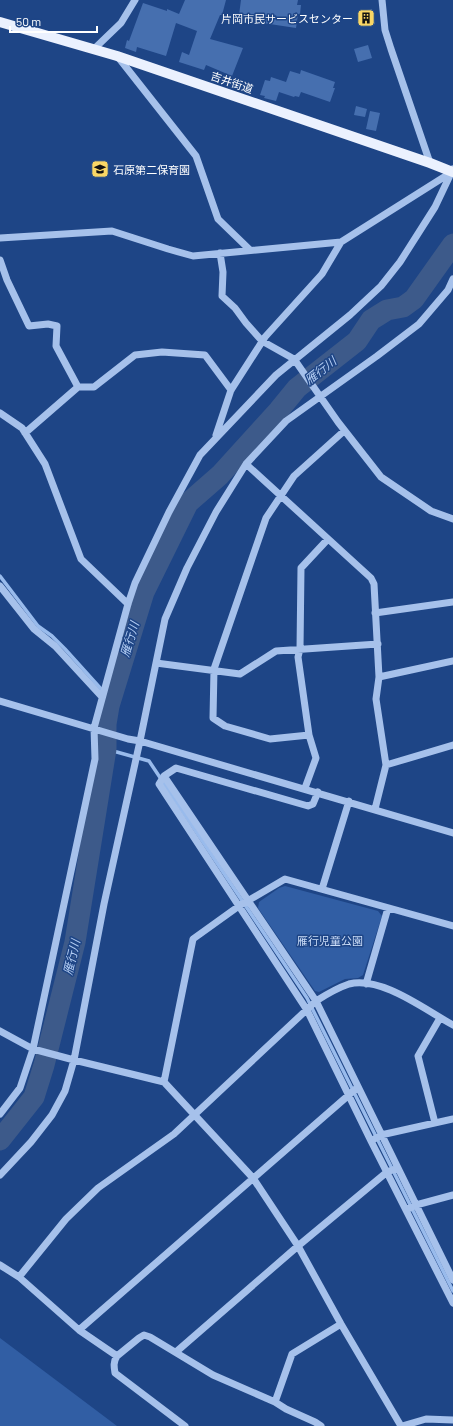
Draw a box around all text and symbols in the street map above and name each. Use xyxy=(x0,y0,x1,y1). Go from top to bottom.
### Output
scale bar xyxy=(10,8,97,34)
building icon: 片岡市民サービスセンター xyxy=(356,8,376,28)
place label: 片岡市民サービスセンター xyxy=(221,12,353,25)
text: 50 m xyxy=(16,14,41,28)
street label: 吉井街道 xyxy=(209,69,255,95)
school or university icon: 石原第二保育園 xyxy=(90,159,110,179)
place label: 石原第二保育園 xyxy=(113,163,190,176)
water label: 雁行川 xyxy=(302,352,340,387)
water label: 雁行川 xyxy=(117,618,142,658)
park label: 雁行児童公園 xyxy=(297,934,363,947)
water label: 雁行川 xyxy=(60,936,82,976)

